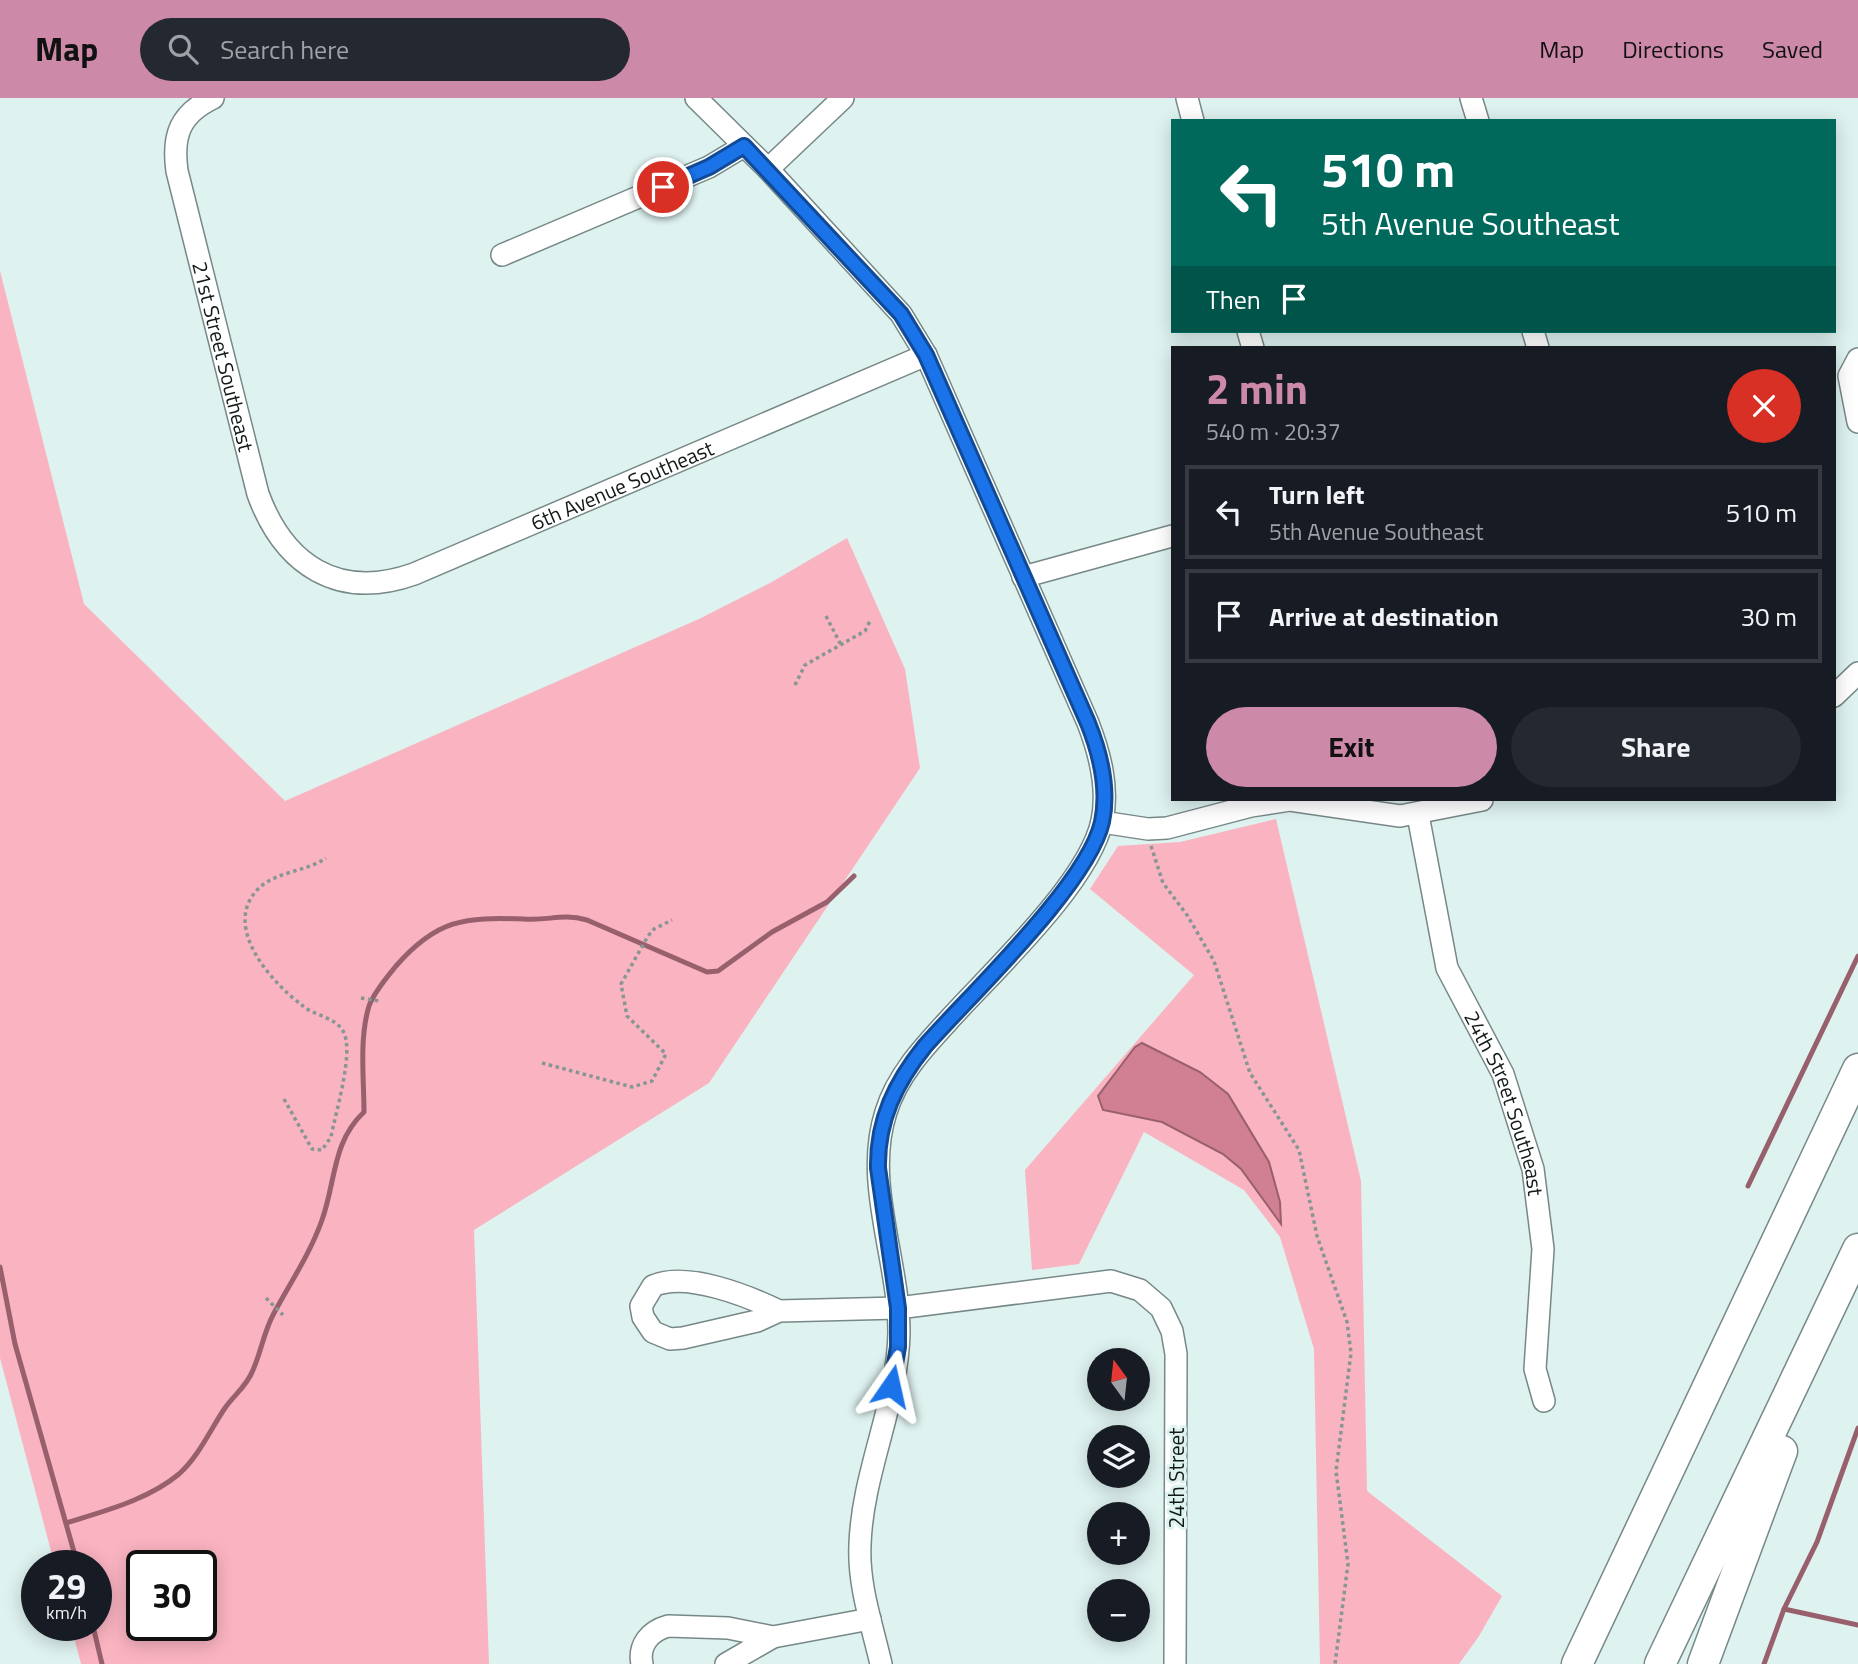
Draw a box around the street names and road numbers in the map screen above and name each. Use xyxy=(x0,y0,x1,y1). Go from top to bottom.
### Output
street label: 21st Street Southeast xyxy=(184,258,263,455)
street label: 6th Avenue Southeast xyxy=(526,432,719,538)
street label: 24th Street Southeast xyxy=(1456,1005,1552,1198)
street label: 24th Street xyxy=(1160,1427,1192,1528)

